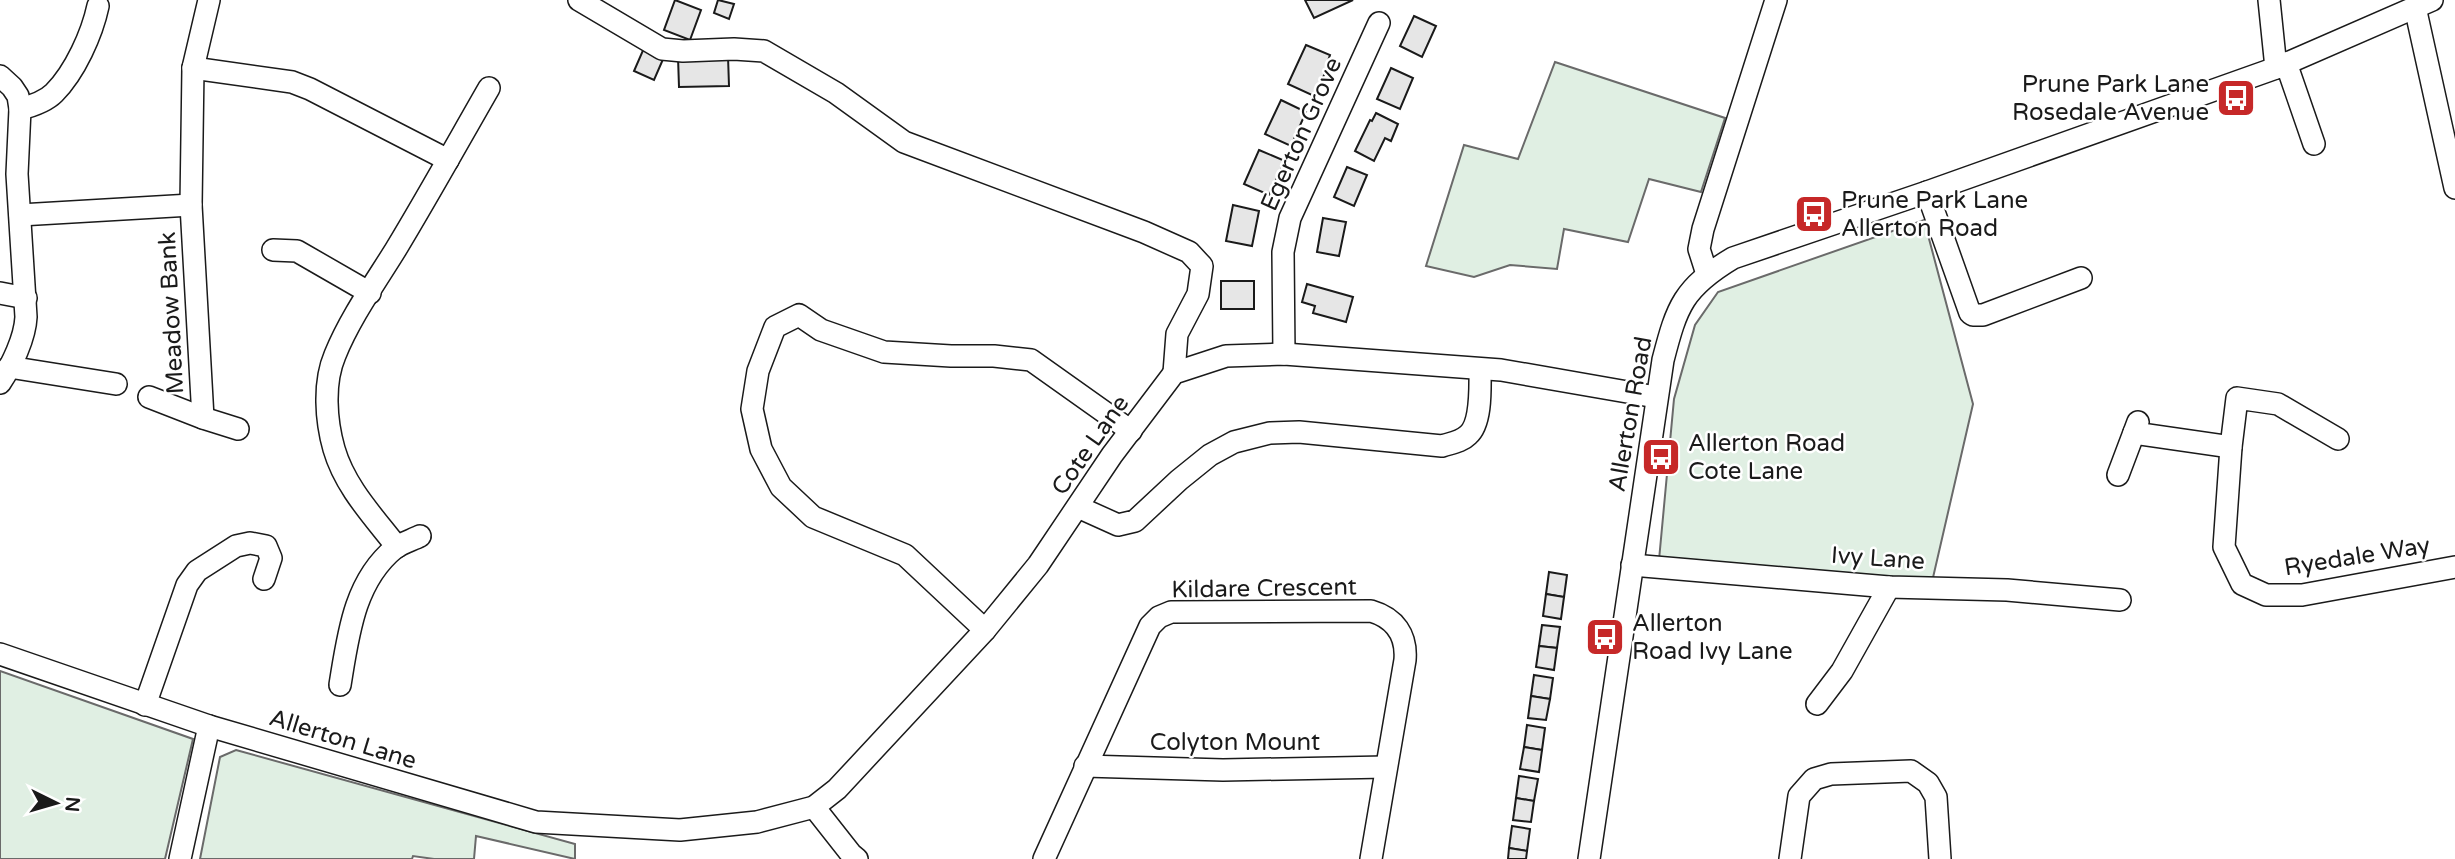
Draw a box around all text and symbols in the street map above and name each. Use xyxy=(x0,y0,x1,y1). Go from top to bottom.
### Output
street label: Egerton Grove xyxy=(1255,53,1348,215)
place label: Prune Park Lane Rosedale Avenue xyxy=(2012,70,2209,127)
bus stop icon: Prune Park Lane Rosedale Avenue xyxy=(2215,77,2257,119)
place label: Prune Park Lane Allerton Road xyxy=(1841,186,2028,243)
bus stop icon: Prune Park Lane Allerton Road xyxy=(1793,193,1835,235)
street label: Meadow Bank xyxy=(153,231,190,395)
street label: Allerton Road xyxy=(1603,334,1658,494)
street label: Cote Lane xyxy=(1046,390,1135,501)
place label: Allerton Road Cote Lane xyxy=(1688,429,1845,486)
bus stop icon: Allerton Road Cote Lane xyxy=(1640,436,1682,478)
street label: Ryedale Way xyxy=(2282,531,2432,582)
street label: Ivy Lane xyxy=(1830,541,1926,576)
street label: Kildare Crescent xyxy=(1171,572,1357,605)
place label: Allerton Road Ivy Lane xyxy=(1632,609,1793,666)
bus stop icon: Allerton Road Ivy Lane xyxy=(1584,616,1626,658)
street label: Allerton Lane xyxy=(266,703,420,776)
street label: Colyton Mount xyxy=(1150,728,1320,757)
north arrow xyxy=(21,768,91,838)
text: N xyxy=(60,796,84,813)

